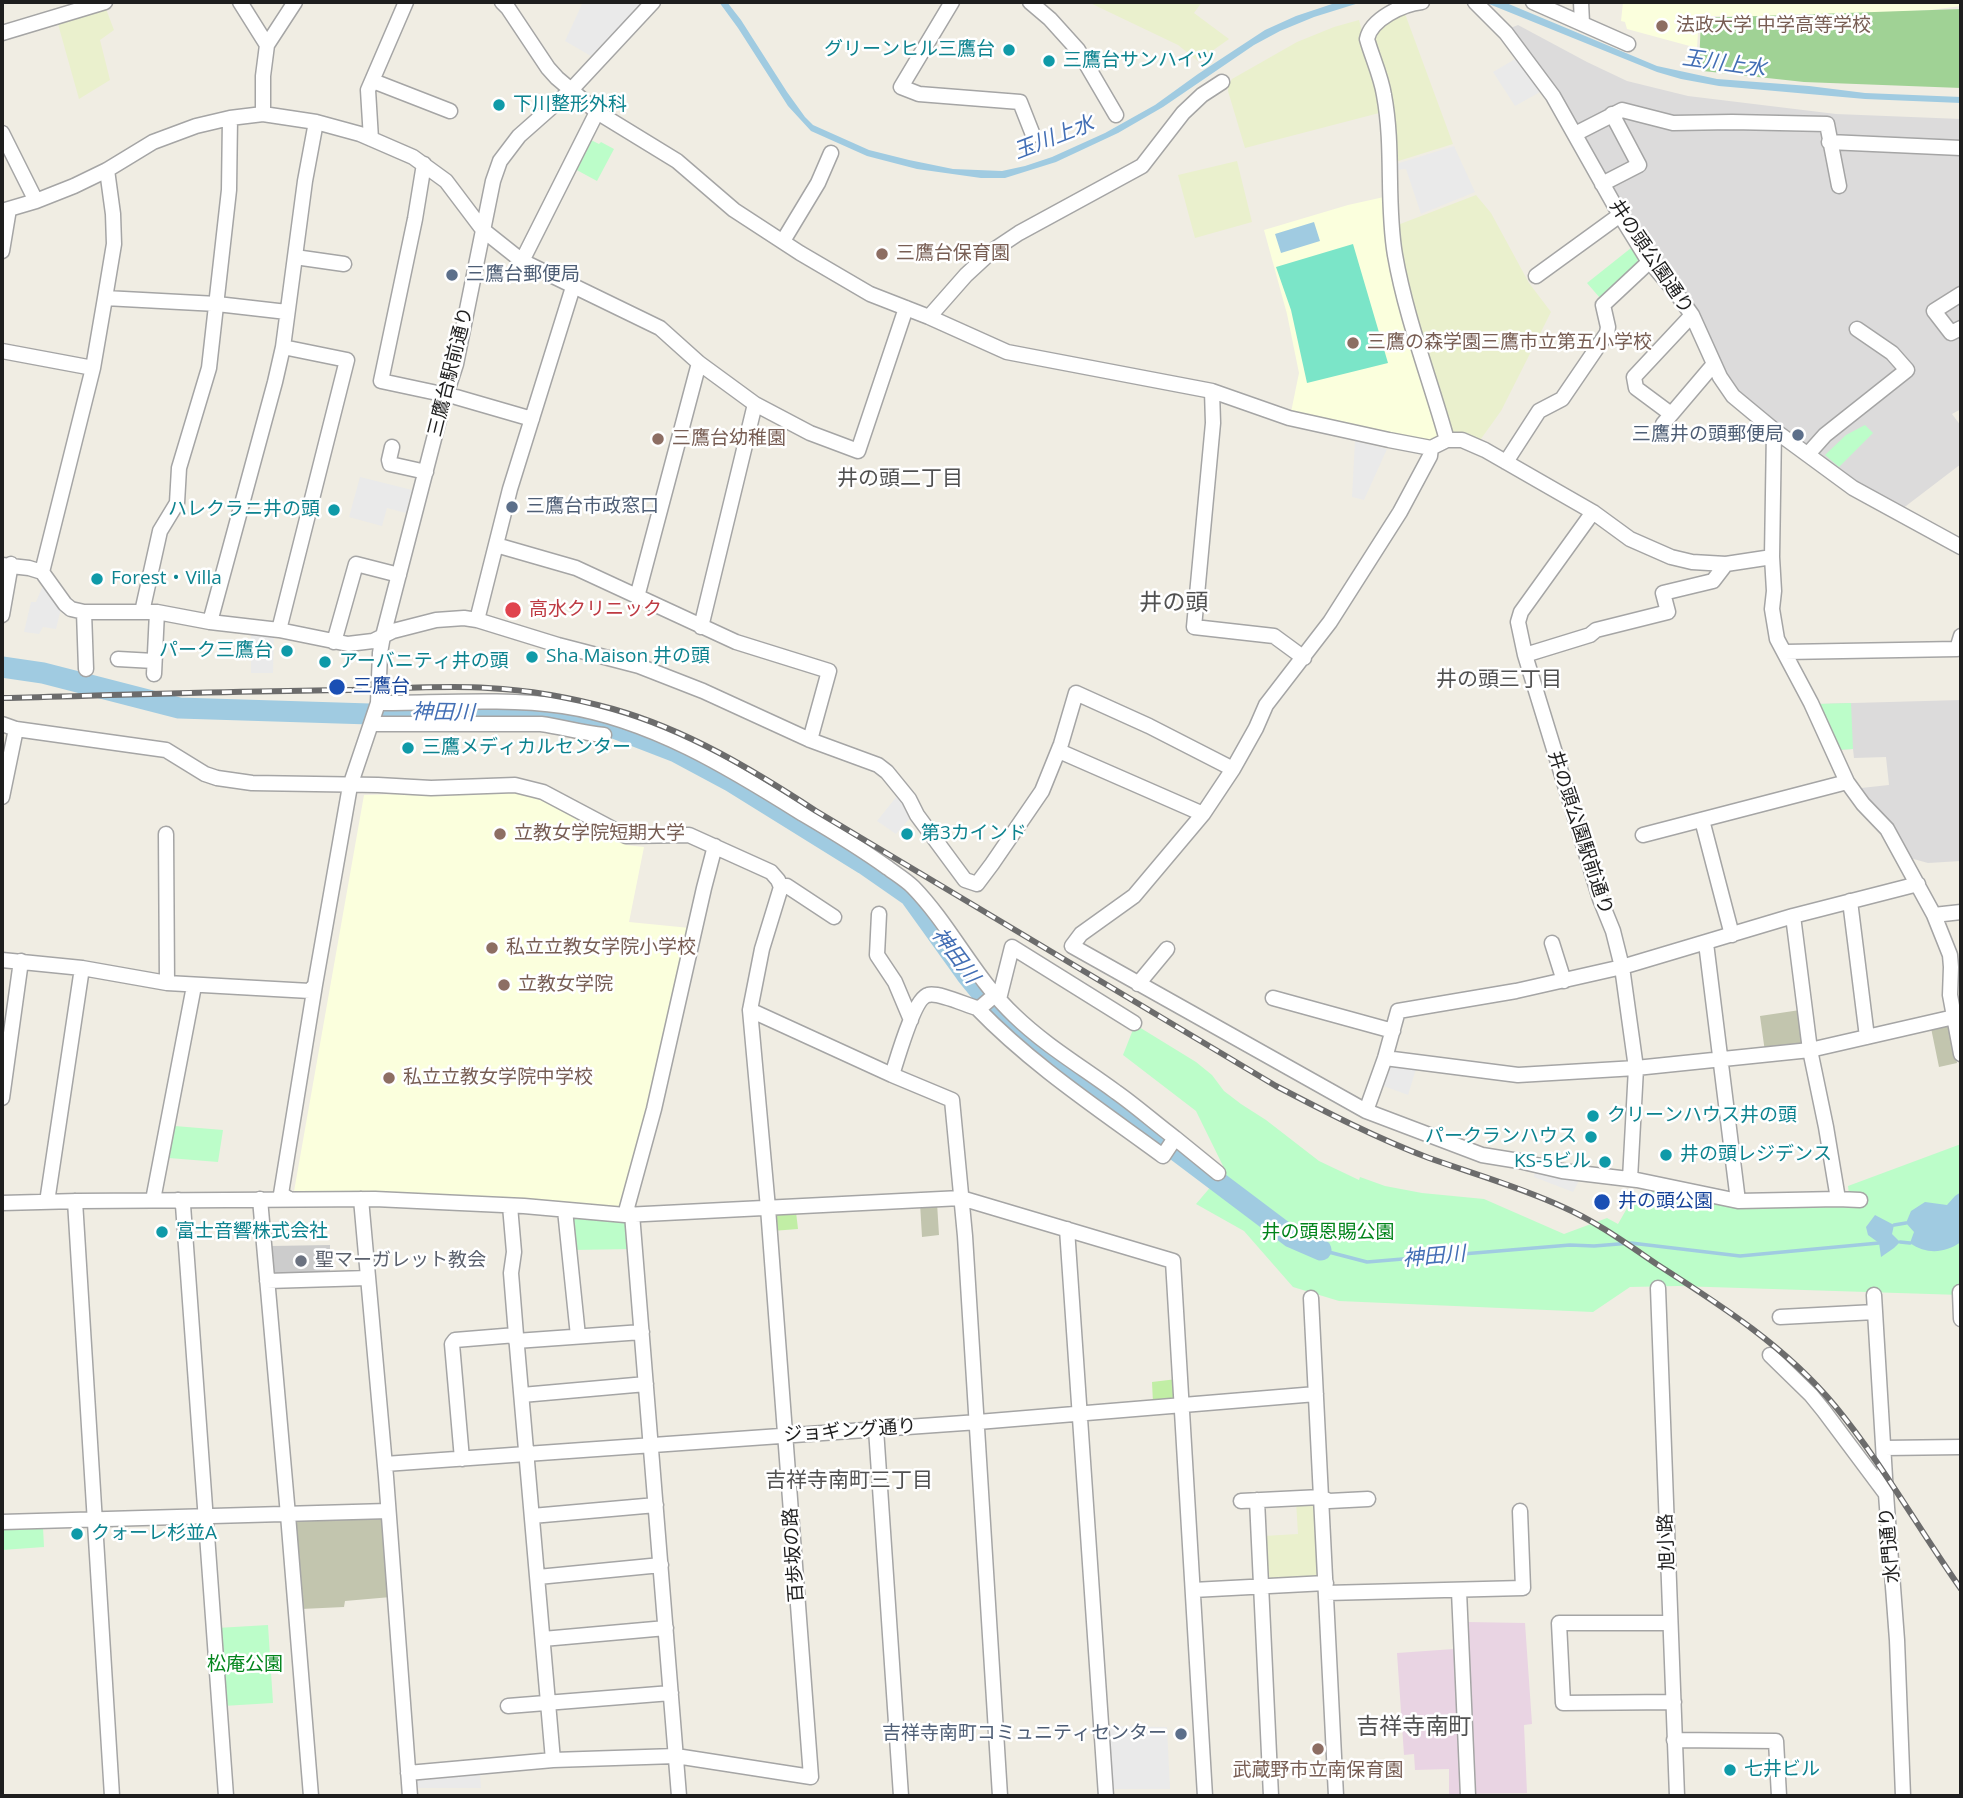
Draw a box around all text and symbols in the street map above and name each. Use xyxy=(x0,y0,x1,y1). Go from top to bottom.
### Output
place label: 法政大学 中学高等学校 xyxy=(1676,15,1871,37)
marker: 法政大学 中学高等学校 xyxy=(1654,18,1670,34)
place label: グリーンヒル三鷹台 xyxy=(824,39,995,61)
marker: グリーンヒル三鷹台 xyxy=(1001,42,1017,58)
water label: 玉川上水 xyxy=(1681,46,1767,82)
place label: 三鷹台サンハイツ xyxy=(1063,50,1215,72)
marker: 三鷹台サンハイツ xyxy=(1041,53,1057,69)
place label: 下川整形外科 xyxy=(513,94,627,116)
marker: 下川整形外科 xyxy=(491,97,507,113)
water label: 玉川上水 xyxy=(1010,111,1098,165)
street label: 井の頭公園通り xyxy=(1604,195,1698,319)
place label: 三鷹台保育園 xyxy=(896,243,1010,265)
marker: 三鷹台保育園 xyxy=(874,246,890,262)
place label: 三鷹台郵便局 xyxy=(466,264,580,286)
marker: 三鷹台郵便局 xyxy=(444,267,460,283)
street label: 三鷹台駅前通り xyxy=(424,305,478,439)
place label: 三鷹の森学園三鷹市立第五小学校 xyxy=(1367,332,1652,354)
marker: 三鷹の森学園三鷹市立第五小学校 xyxy=(1345,335,1361,351)
place label: 三鷹井の頭郵便局 xyxy=(1632,424,1784,446)
marker: 三鷹井の頭郵便局 xyxy=(1790,427,1806,443)
place label: 三鷹台幼稚園 xyxy=(672,428,786,450)
marker: 三鷹台幼稚園 xyxy=(650,431,666,447)
district label: 井の頭二丁目 xyxy=(837,466,963,492)
place label: 三鷹台市政窓口 xyxy=(526,496,659,518)
place label: ハレクラニ井の頭 xyxy=(168,499,320,521)
marker: 三鷹台市政窓口 xyxy=(504,499,520,515)
marker: ハレクラニ井の頭 xyxy=(326,502,342,518)
place label: Forest・Villa xyxy=(111,568,222,590)
marker: Forest・Villa xyxy=(89,571,105,587)
district label: 井の頭 xyxy=(1140,589,1208,617)
place label: 高水クリニック xyxy=(529,599,662,621)
marker: 高水クリニック xyxy=(503,600,523,620)
place label: パーク三鷹台 xyxy=(159,640,273,662)
marker: パーク三鷹台 xyxy=(279,643,295,659)
place label: Sha Maison 井の頭 xyxy=(546,646,710,668)
marker: Sha Maison 井の頭 xyxy=(524,649,540,665)
place label: アーバニティ井の頭 xyxy=(339,651,509,673)
marker: アーバニティ井の頭 xyxy=(317,654,333,670)
district label: 井の頭三丁目 xyxy=(1436,667,1562,693)
place label: 三鷹台 xyxy=(353,676,410,698)
marker: 三鷹台 xyxy=(327,677,347,697)
water label: 神田川 xyxy=(411,700,475,726)
place label: 三鷹メディカルセンター xyxy=(422,737,631,759)
marker: 三鷹メディカルセンター xyxy=(400,740,416,756)
street label: 井の頭公園駅前通り xyxy=(1543,748,1617,918)
place label: 立教女学院短期大学 xyxy=(514,823,685,845)
place label: 第3カインド xyxy=(921,823,1027,845)
marker: 立教女学院短期大学 xyxy=(492,826,508,842)
marker: 第3カインド xyxy=(899,826,915,842)
water label: 神田川 xyxy=(926,923,984,989)
place label: 私立立教女学院小学校 xyxy=(506,937,696,959)
marker: 私立立教女学院小学校 xyxy=(484,940,500,956)
place label: 立教女学院 xyxy=(518,974,613,996)
marker: 立教女学院 xyxy=(496,977,512,993)
place label: 私立立教女学院中学校 xyxy=(403,1067,593,1089)
marker: 私立立教女学院中学校 xyxy=(381,1070,397,1086)
place label: クリーンハウス井の頭 xyxy=(1607,1105,1797,1127)
marker: クリーンハウス井の頭 xyxy=(1585,1108,1601,1124)
place label: パークランハウス xyxy=(1425,1126,1577,1148)
marker: パークランハウス xyxy=(1583,1129,1599,1145)
place label: 井の頭レジデンス xyxy=(1680,1144,1832,1166)
marker: 井の頭レジデンス xyxy=(1658,1147,1674,1163)
place label: KS-5ビル xyxy=(1514,1151,1591,1173)
marker: KS-5ビル xyxy=(1597,1154,1613,1170)
place label: 井の頭公園 xyxy=(1618,1191,1713,1213)
marker: 井の頭公園 xyxy=(1592,1192,1612,1212)
place label: 富士音響株式会社 xyxy=(176,1221,328,1243)
park label: 井の頭恩賜公園 xyxy=(1262,1222,1394,1244)
marker: 富士音響株式会社 xyxy=(154,1224,170,1240)
water label: 神田川 xyxy=(1402,1242,1466,1272)
place label: 聖マーガレット教会 xyxy=(315,1250,486,1272)
marker: 聖マーガレット教会 xyxy=(293,1253,309,1269)
street label: ジョギング通り xyxy=(783,1415,917,1447)
district label: 吉祥寺南町三丁目 xyxy=(765,1468,933,1494)
street label: 水門通り xyxy=(1875,1506,1905,1584)
street label: 百歩坂の路 xyxy=(779,1507,809,1603)
street label: 旭小路 xyxy=(1655,1513,1679,1571)
place label: クォーレ杉並A xyxy=(91,1523,217,1545)
marker: クォーレ杉並A xyxy=(69,1526,85,1542)
park label: 松庵公園 xyxy=(207,1654,283,1676)
district label: 吉祥寺南町 xyxy=(1357,1713,1471,1741)
place label: 吉祥寺南町コミュニティセンター xyxy=(882,1723,1167,1745)
marker: 吉祥寺南町コミュニティセンター xyxy=(1173,1726,1189,1742)
marker: 武蔵野市立南保育園 xyxy=(1310,1741,1326,1757)
place label: 七井ビル xyxy=(1744,1759,1820,1781)
place label: 武蔵野市立南保育園 xyxy=(1233,1760,1403,1782)
marker: 七井ビル xyxy=(1722,1762,1738,1778)

